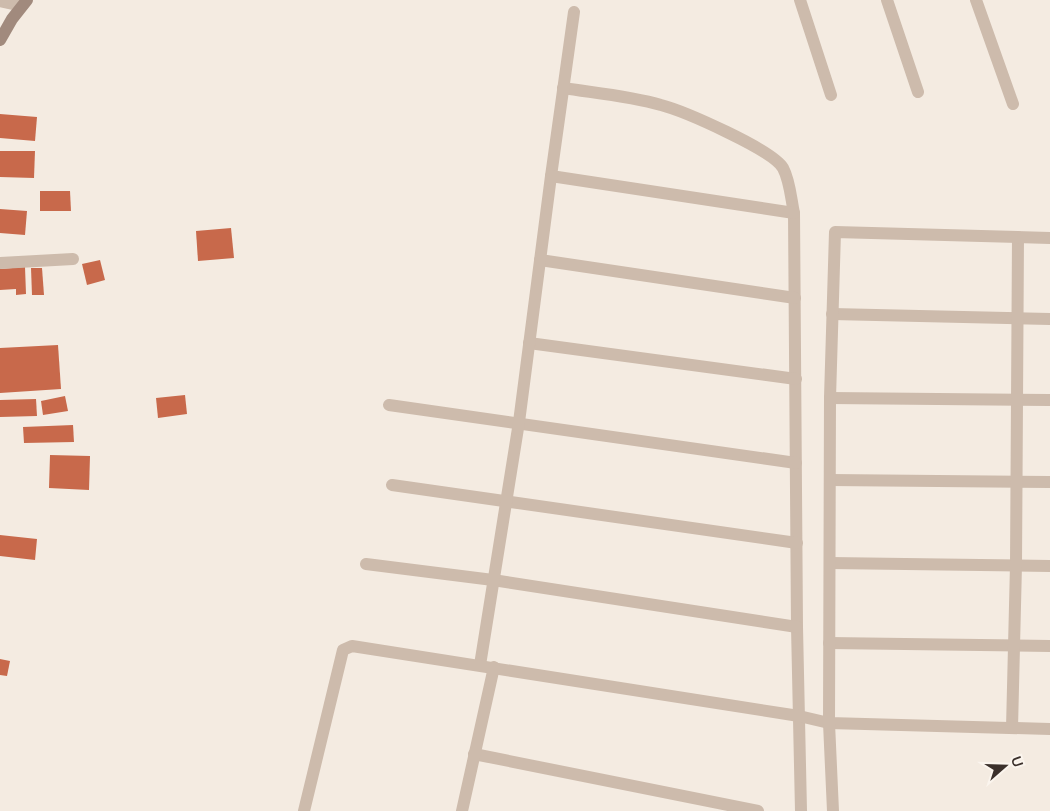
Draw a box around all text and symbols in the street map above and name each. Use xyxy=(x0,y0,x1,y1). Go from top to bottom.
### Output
north arrow xyxy=(980,741,1030,791)
text: U xyxy=(1006,754,1027,770)

